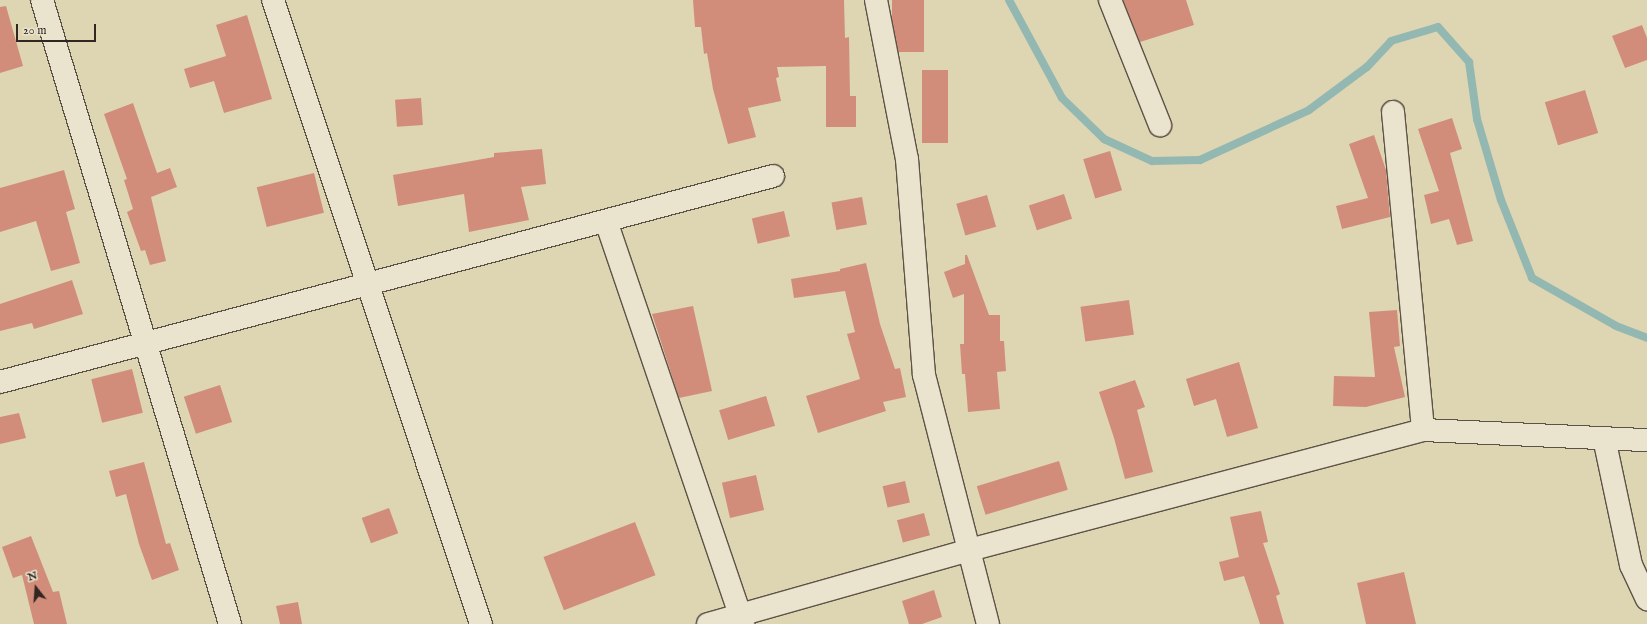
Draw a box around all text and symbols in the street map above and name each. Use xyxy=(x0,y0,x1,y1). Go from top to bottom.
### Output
scale bar xyxy=(18,16,98,42)
text: 20 m xyxy=(23,23,46,38)
north arrow xyxy=(16,568,56,608)
text: N xyxy=(26,568,39,585)

